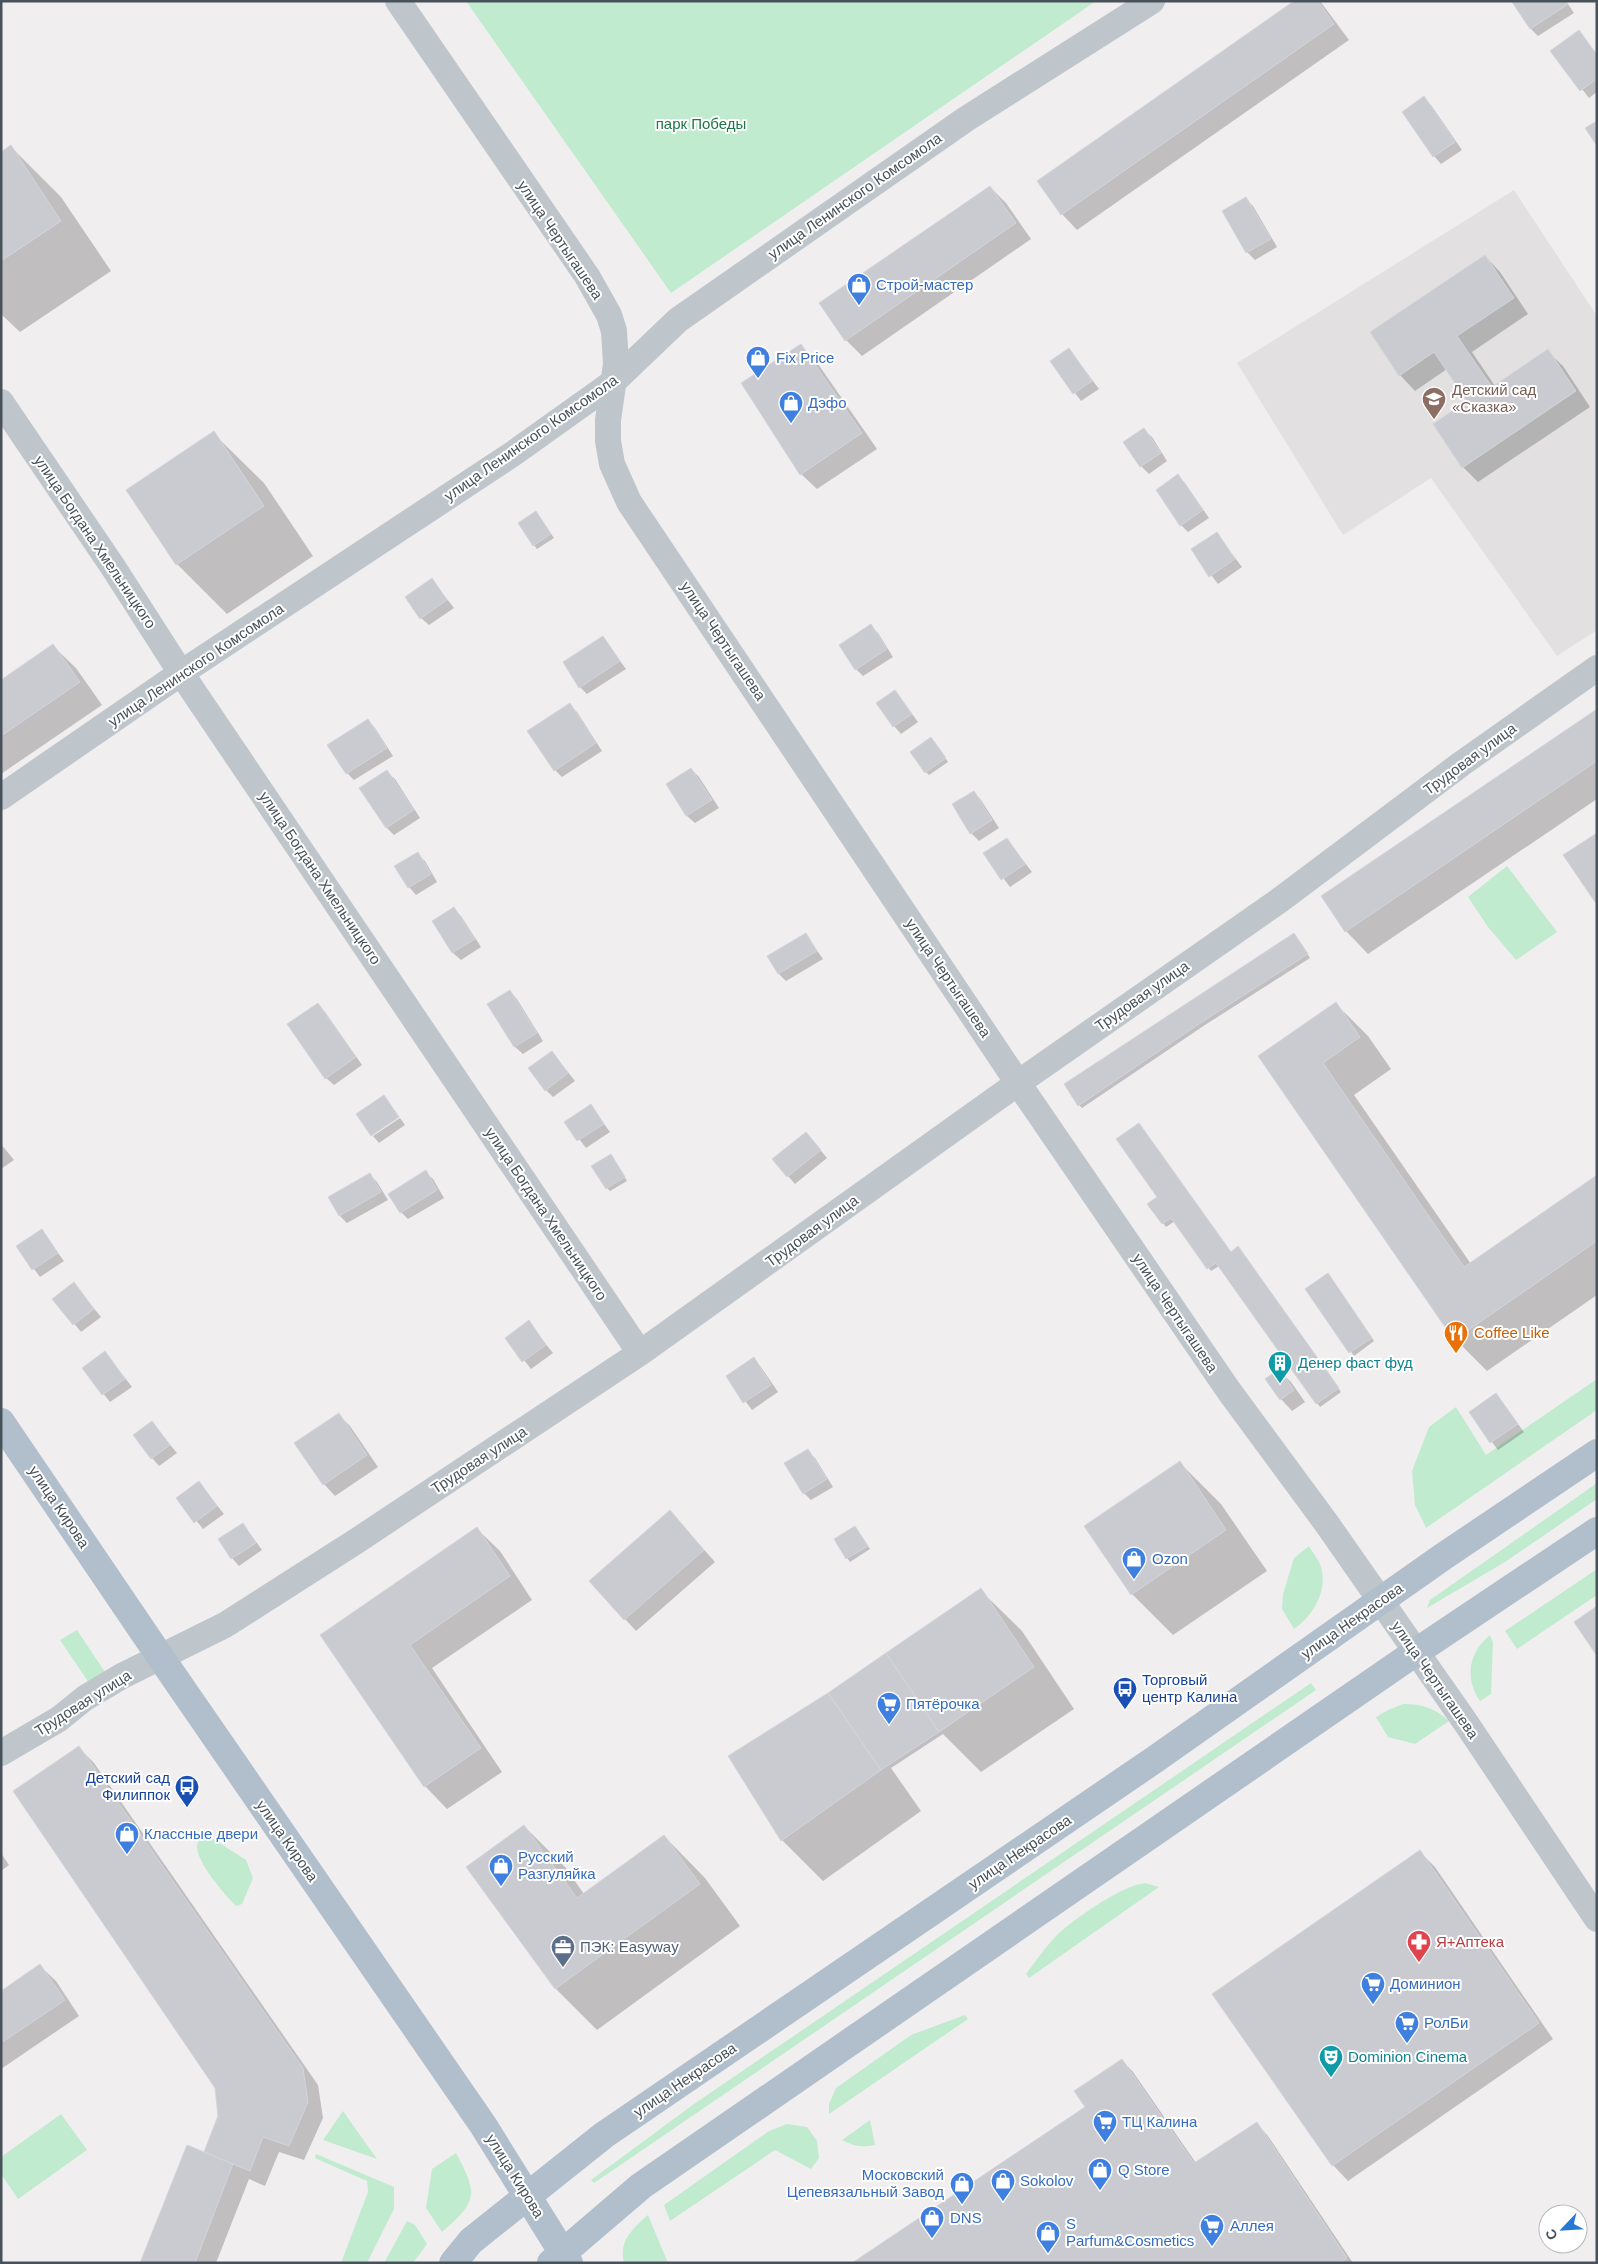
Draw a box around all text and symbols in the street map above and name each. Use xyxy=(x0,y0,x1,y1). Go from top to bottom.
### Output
park label: парк Победы xyxy=(656,115,746,132)
street label: улица Ленинского Комсомола xyxy=(765,129,945,262)
street label: улица Чертыгашева xyxy=(514,177,607,303)
shop icon: Строй-мастер xyxy=(846,272,872,306)
place label: Строй-мастер xyxy=(876,276,973,293)
shop icon: Fix Price xyxy=(745,345,771,379)
place label: Fix Price xyxy=(776,349,834,366)
street label: улица Ленинского Комсомола xyxy=(441,371,621,504)
place label: Детский сад «Сказка» xyxy=(1452,381,1537,415)
school or university icon: Детский сад «Сказка» xyxy=(1421,386,1447,420)
shop icon: Дэфо xyxy=(778,390,804,424)
place label: Дэфо xyxy=(808,394,847,411)
street label: улица Богдана Хмельницкого xyxy=(31,452,160,631)
street label: улица Чертыгашева xyxy=(677,578,770,704)
street label: улица Ленинского Комсомола xyxy=(105,599,287,730)
street label: Трудовая улица xyxy=(1420,719,1520,798)
street label: улица Богдана Хмельницкого xyxy=(256,788,385,967)
street label: улица Чертыгашева xyxy=(902,915,995,1041)
street label: Трудовая улица xyxy=(1092,957,1192,1034)
street label: улица Богдана Хмельницкого xyxy=(482,1124,611,1303)
street label: Трудовая улица xyxy=(762,1191,862,1270)
street label: улица Чертыгашева xyxy=(1129,1250,1222,1376)
restaurant icon: Coffee Like xyxy=(1443,1320,1469,1354)
place label: Coffee Like xyxy=(1474,1324,1550,1341)
building icon: Денер фаст фуд xyxy=(1267,1350,1293,1384)
place label: Денер фаст фуд xyxy=(1298,1354,1413,1371)
street label: Трудовая улица xyxy=(428,1422,530,1497)
street label: улица Кирова xyxy=(26,1462,93,1552)
shop icon: Ozon xyxy=(1121,1546,1147,1580)
place label: Ozon xyxy=(1152,1550,1188,1567)
street label: улица Некрасова xyxy=(1298,1579,1406,1662)
street label: улица Чертыгашева xyxy=(1388,1618,1483,1742)
street label: Трудовая улица xyxy=(31,1666,135,1739)
place label: Торговый центр Калина xyxy=(1142,1671,1238,1705)
bus stop icon: Торговый центр Калина xyxy=(1112,1676,1138,1710)
supermarket icon: Пятёрочка xyxy=(876,1691,902,1725)
place label: Пятёрочка xyxy=(906,1695,980,1712)
place label: Детский сад Филиппок xyxy=(86,1769,170,1803)
bus stop icon: Детский сад Филиппок xyxy=(174,1774,200,1808)
street label: улица Кирова xyxy=(253,1797,322,1885)
street label: улица Некрасова xyxy=(965,1811,1075,1892)
shop icon: Классные двери xyxy=(114,1821,140,1855)
place label: Классные двери xyxy=(144,1825,258,1842)
place label: Русский Разгуляйка xyxy=(518,1848,596,1882)
shop icon: Русский Разгуляйка xyxy=(488,1853,514,1887)
pharmacy icon: Я+Аптека xyxy=(1406,1929,1432,1963)
place label: Я+Аптека xyxy=(1436,1933,1505,1950)
office icon: ПЭК: Easyway xyxy=(550,1934,576,1968)
place label: ПЭК: Easyway xyxy=(580,1938,679,1955)
supermarket icon: Доминион xyxy=(1360,1971,1386,2005)
place label: Доминион xyxy=(1390,1975,1461,1992)
supermarket icon: РолБи xyxy=(1394,2010,1420,2044)
place label: РолБи xyxy=(1424,2014,1468,2031)
street label: улица Некрасова xyxy=(630,2039,740,2120)
theatre icon: Dominion Cinema xyxy=(1318,2044,1344,2078)
place label: Dominion Cinema xyxy=(1348,2048,1468,2065)
supermarket icon: ТЦ Калина xyxy=(1092,2109,1118,2143)
place label: ТЦ Калина xyxy=(1122,2113,1198,2130)
street label: улица Кирова xyxy=(483,2131,548,2221)
shop icon: Q Store xyxy=(1087,2157,1113,2191)
place label: Q Store xyxy=(1118,2161,1170,2178)
place label: Московский Цепевязальный Завод xyxy=(787,2166,944,2200)
shop icon: Sokolov xyxy=(990,2168,1016,2202)
shop icon: Московский Цепевязальный Завод xyxy=(949,2171,975,2205)
place label: Sokolov xyxy=(1020,2172,1074,2189)
north arrow xyxy=(1538,2204,1588,2254)
shop icon: DNS xyxy=(919,2205,945,2239)
place label: DNS xyxy=(950,2209,982,2226)
supermarket icon: Аллея xyxy=(1199,2213,1225,2247)
place label: S Parfum&Cosmetics xyxy=(1066,2215,1194,2249)
place label: Аллея xyxy=(1230,2217,1274,2234)
shop icon: S Parfum&Cosmetics xyxy=(1035,2220,1061,2254)
text: С xyxy=(1542,2227,1561,2242)

